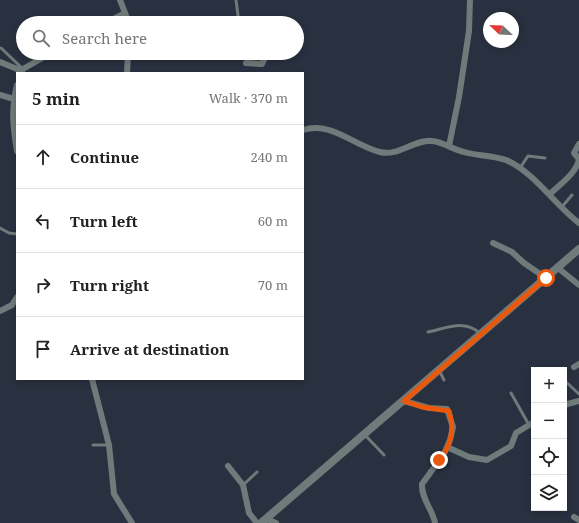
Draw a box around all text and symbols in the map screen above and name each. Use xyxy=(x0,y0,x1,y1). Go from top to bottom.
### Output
north arrow xyxy=(483,12,519,48)
search box xyxy=(16,16,304,60)
icon: search xyxy=(30,27,52,49)
text: Search here xyxy=(62,28,147,48)
text: 5 min xyxy=(32,87,80,110)
text: Walk · 370 m xyxy=(209,89,288,107)
icon: ahead xyxy=(32,146,54,168)
text: Continue xyxy=(70,147,139,167)
text: 240 m xyxy=(251,148,288,166)
icon: left xyxy=(32,210,54,232)
text: Turn left xyxy=(70,211,138,231)
text: 60 m xyxy=(258,212,288,230)
route start xyxy=(537,269,555,287)
icon: right xyxy=(32,274,54,296)
text: Turn right xyxy=(70,275,149,295)
text: 70 m xyxy=(258,276,288,294)
icon: arrive xyxy=(32,338,54,360)
text: Arrive at destination xyxy=(70,339,229,359)
map controls xyxy=(531,367,567,511)
button: + xyxy=(531,367,567,403)
button: − xyxy=(531,403,567,439)
button: locate xyxy=(531,439,567,475)
route end xyxy=(430,451,448,469)
button: layers xyxy=(531,475,567,511)

